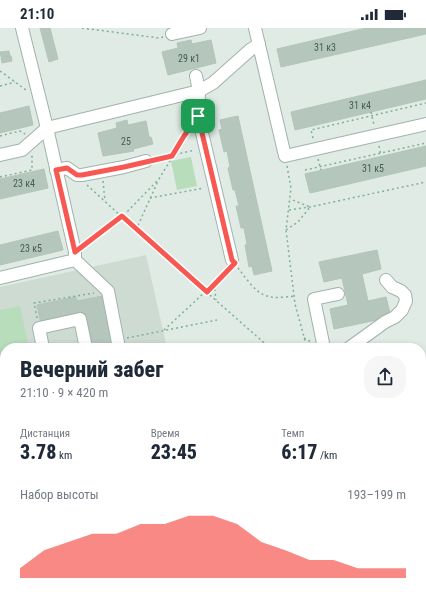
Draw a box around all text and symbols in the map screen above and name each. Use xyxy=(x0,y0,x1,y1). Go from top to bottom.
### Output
text: 21:10 xyxy=(20,5,54,23)
house number: 31 к3 xyxy=(314,42,336,53)
house number: 29 к1 xyxy=(178,53,200,64)
pin xyxy=(181,99,215,133)
house number: 31 к4 xyxy=(349,100,371,111)
icon: arrive xyxy=(187,105,209,127)
house number: 25 xyxy=(121,136,131,147)
house number: 31 к5 xyxy=(362,163,384,174)
house number: 23 к4 xyxy=(13,178,35,189)
house number: 23 к5 xyxy=(20,243,42,254)
button: share xyxy=(364,356,406,398)
text: Вечерний забег xyxy=(20,357,163,382)
text: 21:10 · 9 × 420 m xyxy=(20,385,108,400)
text: Дистанция xyxy=(20,427,70,440)
text: Время xyxy=(151,427,180,440)
text: Темп xyxy=(281,427,304,440)
text: 3.78 xyxy=(20,440,56,464)
text: 23:45 xyxy=(151,440,197,464)
text: 6:17 xyxy=(281,440,317,464)
text: km xyxy=(56,449,72,462)
text: /km xyxy=(317,449,337,462)
text: Набор высоты xyxy=(20,487,99,502)
text: 193–199 m xyxy=(347,487,406,502)

